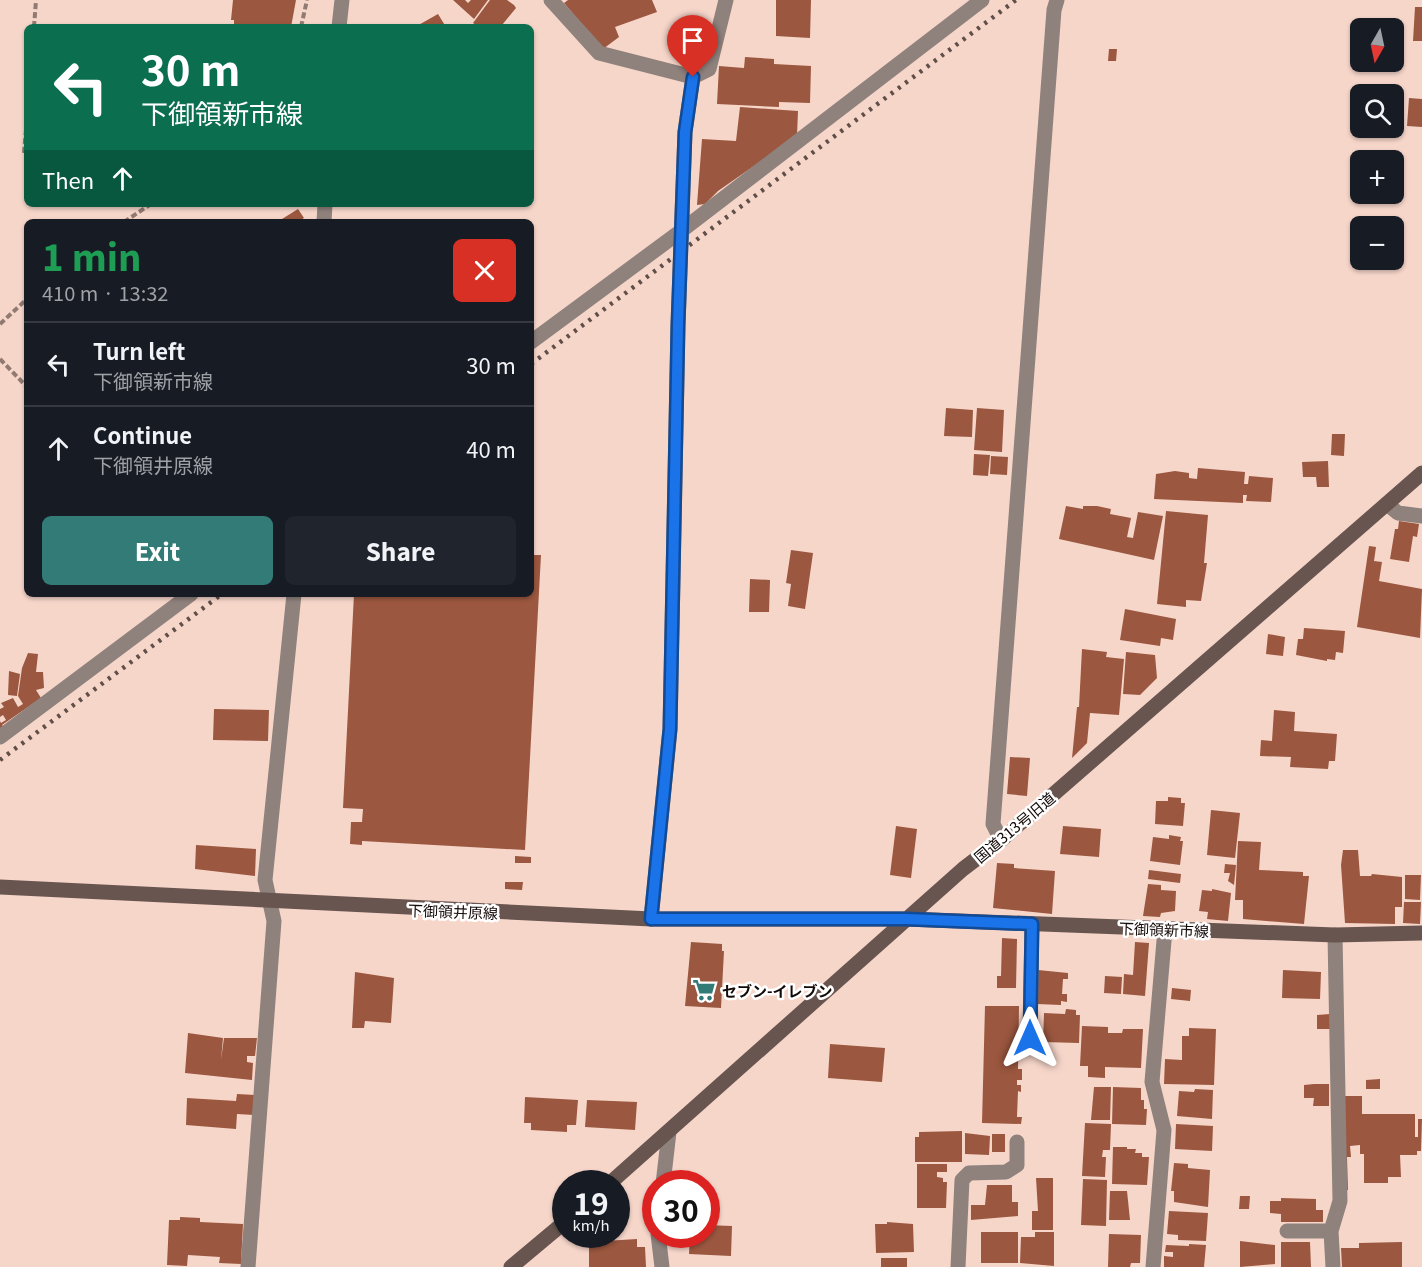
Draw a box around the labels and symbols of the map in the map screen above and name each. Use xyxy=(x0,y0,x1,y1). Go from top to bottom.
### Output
pin xyxy=(667,15,718,77)
north arrow xyxy=(1350,18,1404,72)
street label: 国道313号旧道 xyxy=(969,787,1059,867)
street label: 下御領井原線 xyxy=(408,899,498,923)
street label: 下御領新市線 xyxy=(1119,917,1209,941)
supermarket icon: セブン-イレブン xyxy=(691,977,717,1003)
place label: セブン-イレブン xyxy=(722,980,833,1001)
position arrow xyxy=(998,1006,1062,1070)
speed limit sign: 30 xyxy=(642,1170,720,1248)

